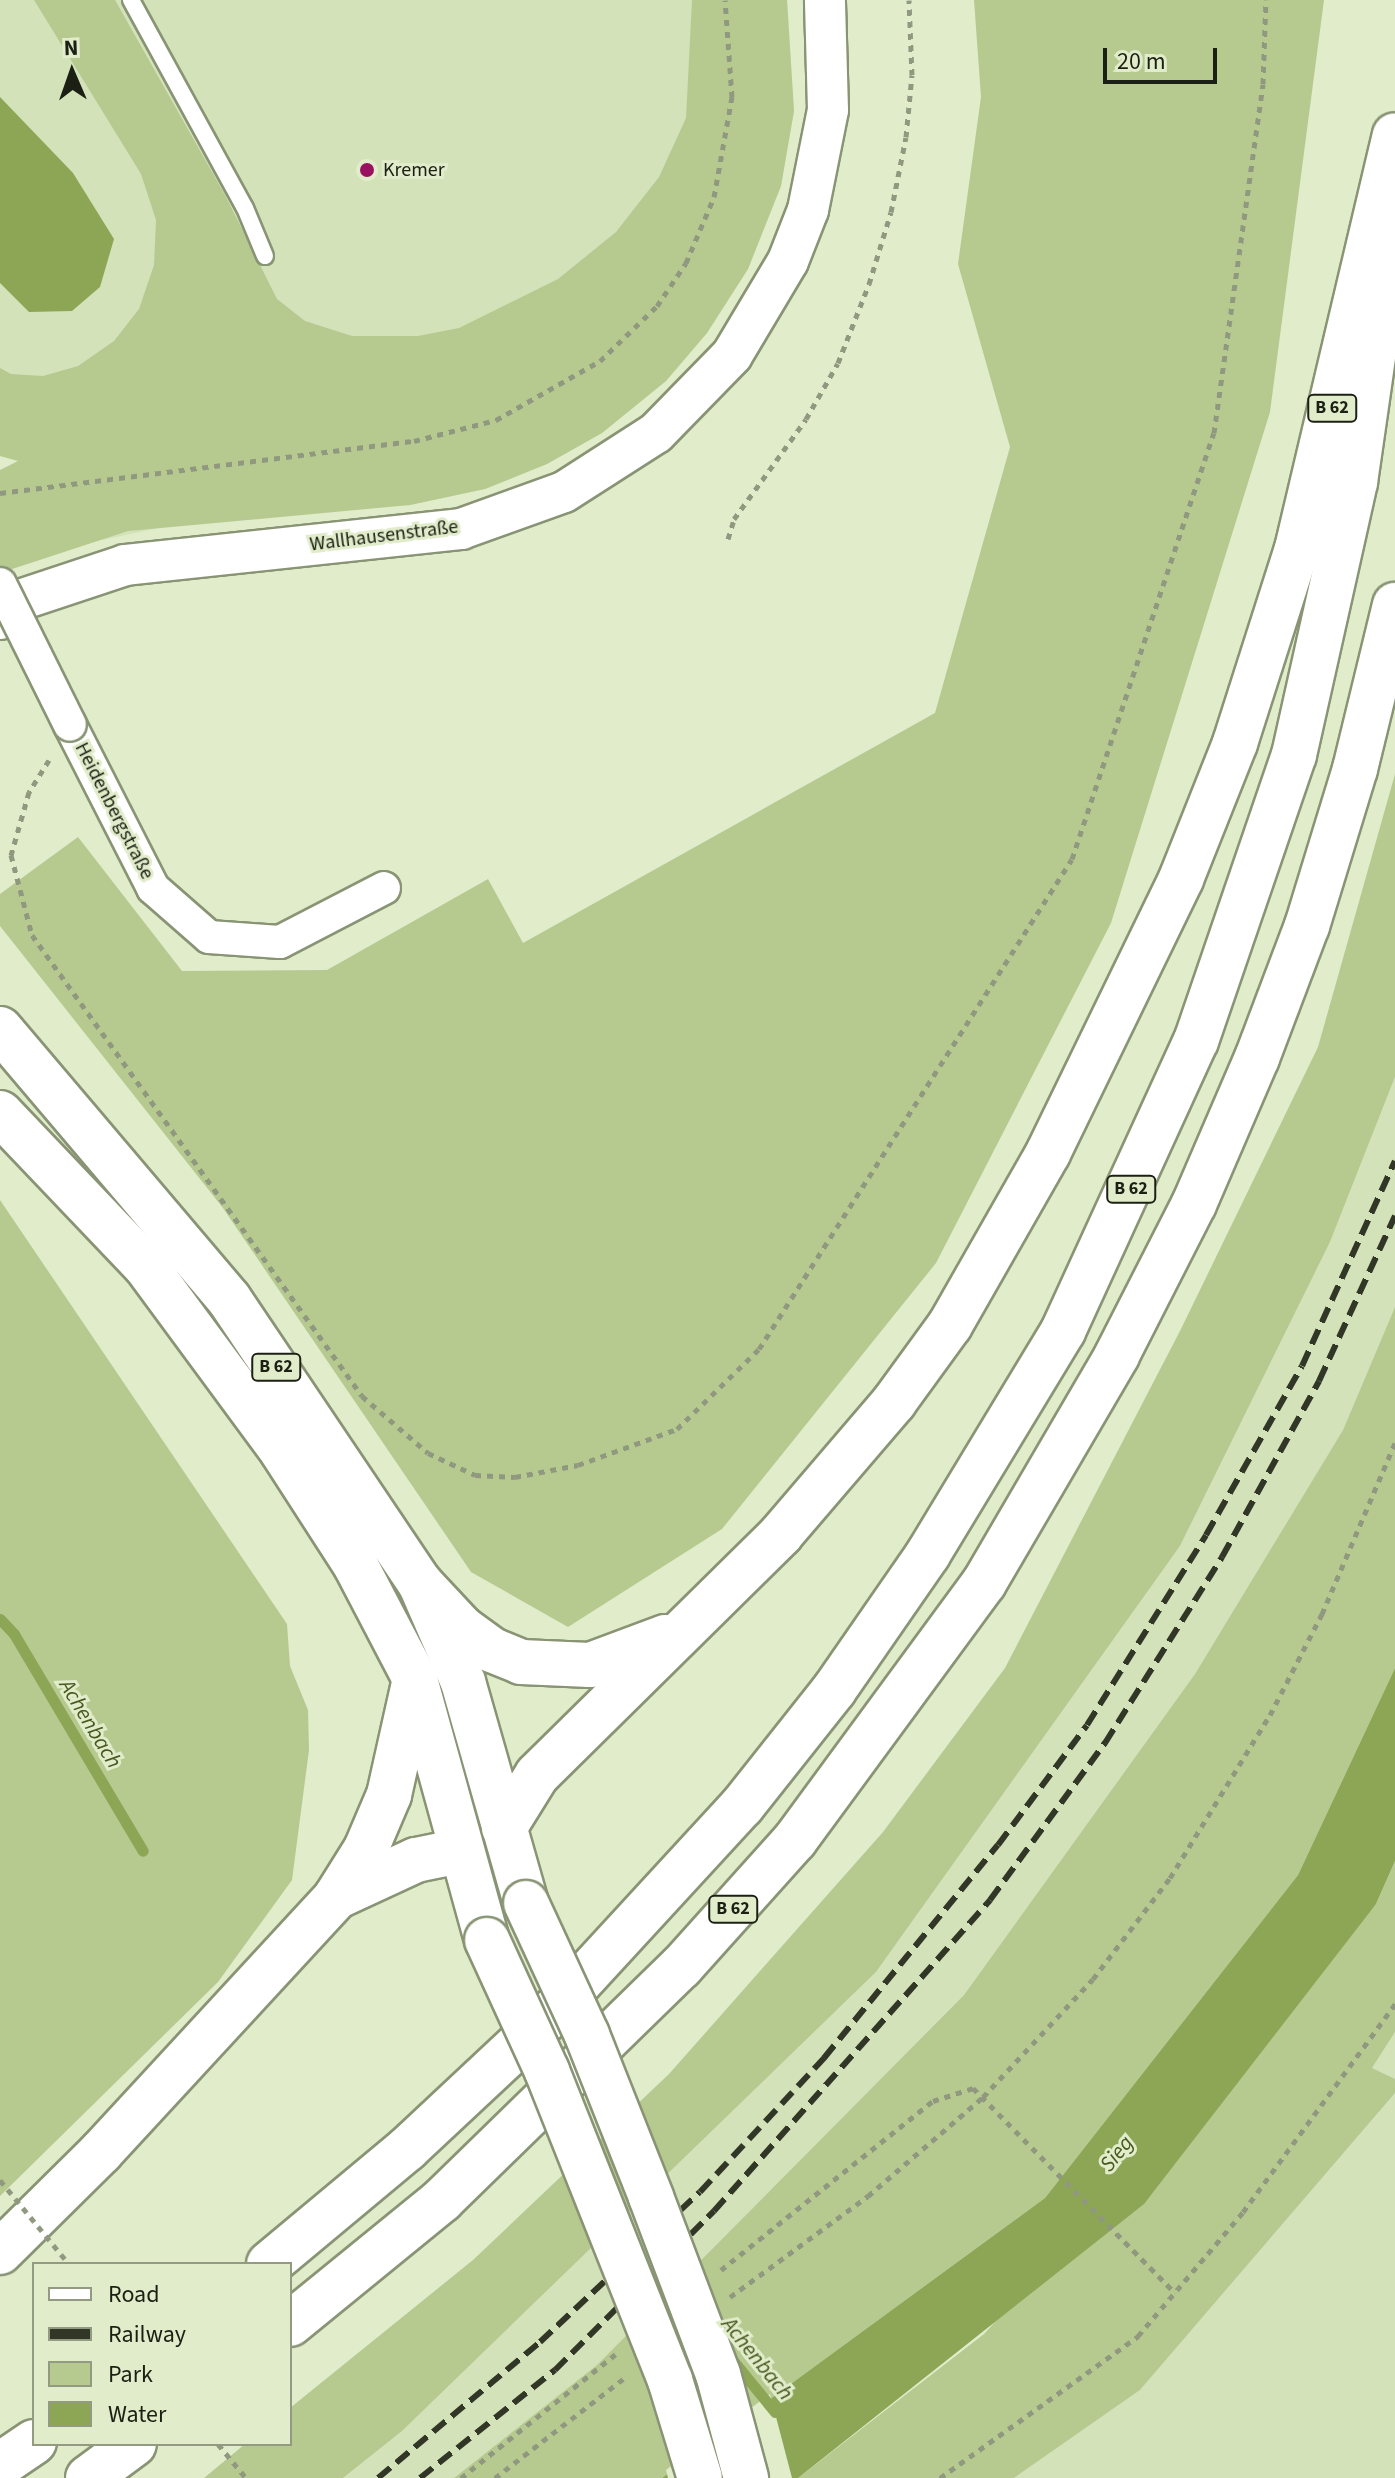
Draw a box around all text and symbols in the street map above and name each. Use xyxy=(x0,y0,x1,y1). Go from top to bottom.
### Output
north arrow xyxy=(32,32,112,112)
text: N xyxy=(63,32,79,64)
scale bar xyxy=(1107,32,1221,82)
text: 20 m xyxy=(1117,44,1166,79)
place label: Kremer xyxy=(383,158,445,182)
marker: Kremer xyxy=(358,161,376,179)
road number: B 62 xyxy=(1306,394,1358,422)
street label: Wallhausenstraße xyxy=(308,515,460,557)
street label: Heidenbergstraße xyxy=(69,739,159,883)
road number: B 62 xyxy=(1105,1175,1157,1203)
road number: B 62 xyxy=(250,1353,302,1381)
water label: Achenbach xyxy=(53,1675,127,1773)
road number: B 62 xyxy=(707,1895,759,1923)
water label: Sieg xyxy=(1095,2131,1139,2177)
legend xyxy=(32,2262,292,2446)
text: Road xyxy=(108,2277,160,2312)
water label: Achenbach xyxy=(716,2312,798,2406)
text: Railway xyxy=(108,2317,186,2352)
text: Park xyxy=(108,2357,153,2392)
text: Water xyxy=(108,2397,166,2432)

